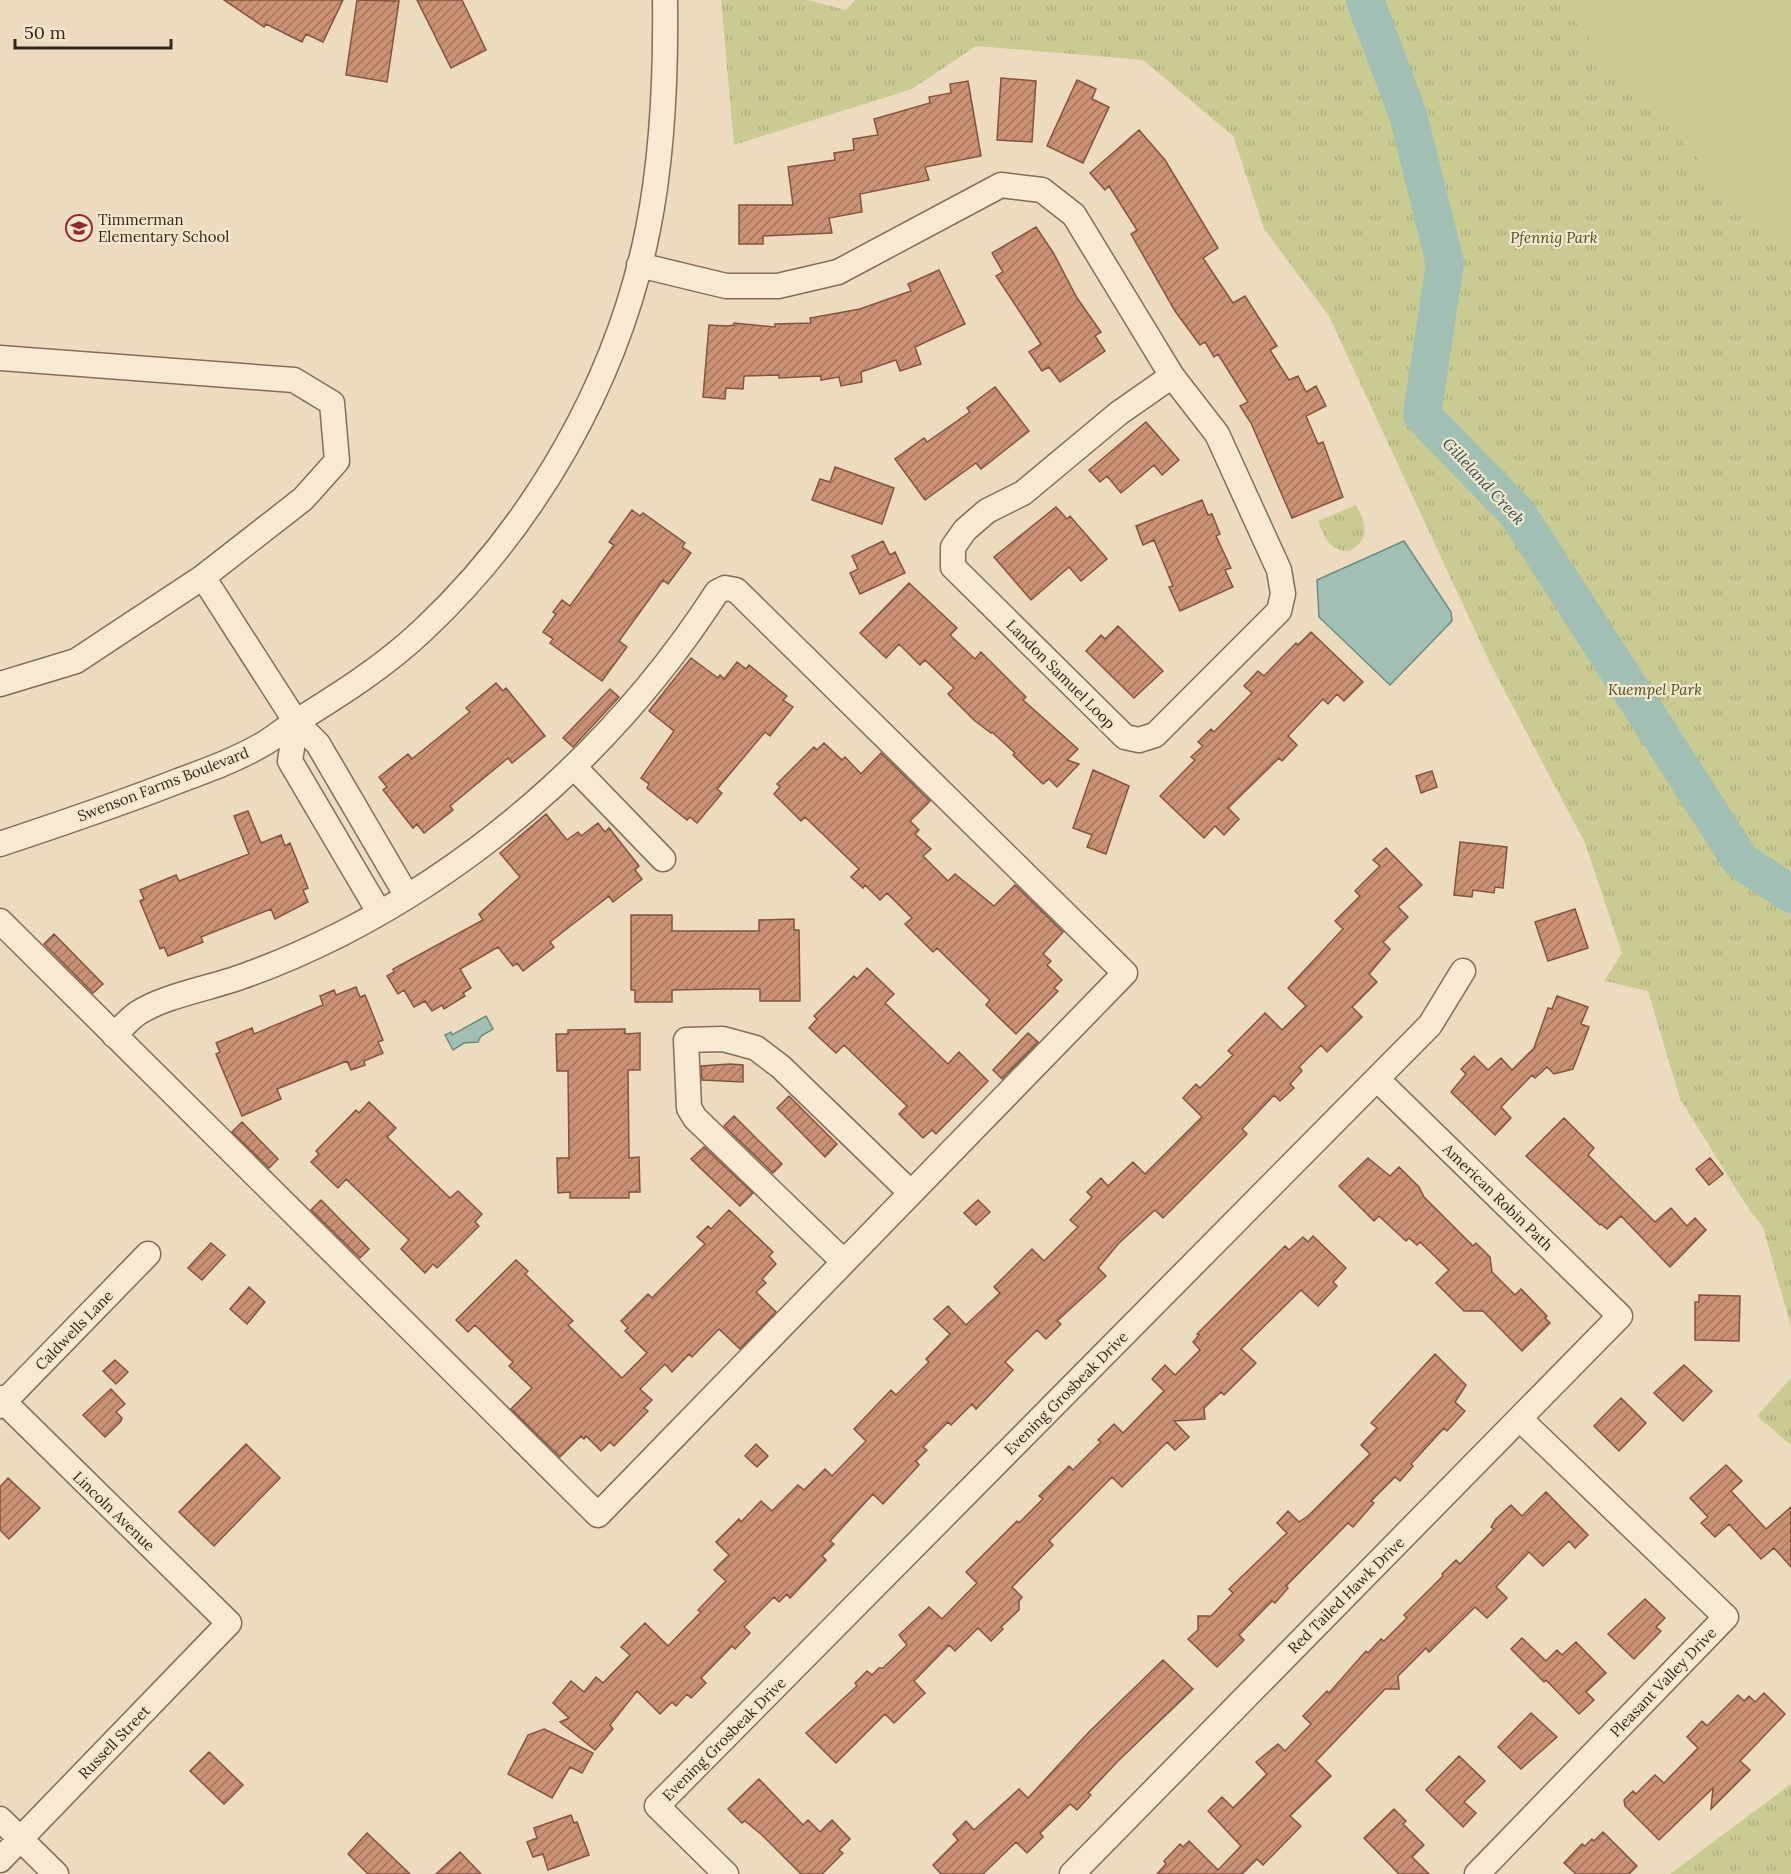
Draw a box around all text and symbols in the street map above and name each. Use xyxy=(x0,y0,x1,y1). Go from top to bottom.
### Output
scale bar xyxy=(15,12,171,50)
text: 50 m xyxy=(24,21,66,44)
place label: Timmerman Elementary School xyxy=(98,210,229,246)
school or university icon: Timmerman Elementary School xyxy=(64,213,94,243)
park label: Pfennig Park xyxy=(1510,228,1598,247)
water label: Gilleland Creek xyxy=(1439,433,1529,529)
street label: Landon Samuel Loop xyxy=(1002,615,1120,733)
park label: Kuempel Park xyxy=(1608,680,1702,699)
street label: Swenson Farms Boulevard xyxy=(75,742,251,826)
street label: American Robin Path xyxy=(1438,1139,1557,1255)
street label: Caldwells Lane xyxy=(31,1286,117,1374)
street label: Evening Grosbeak Drive xyxy=(1000,1327,1132,1459)
street label: Lincoln Avenue xyxy=(69,1467,159,1555)
street label: Red Tailed Hawk Drive xyxy=(1284,1533,1408,1657)
street label: Pleasant Valley Drive xyxy=(1606,1623,1720,1741)
street label: Evening Grosbeak Drive xyxy=(658,1673,790,1805)
street label: Russell Street xyxy=(74,1701,154,1783)

